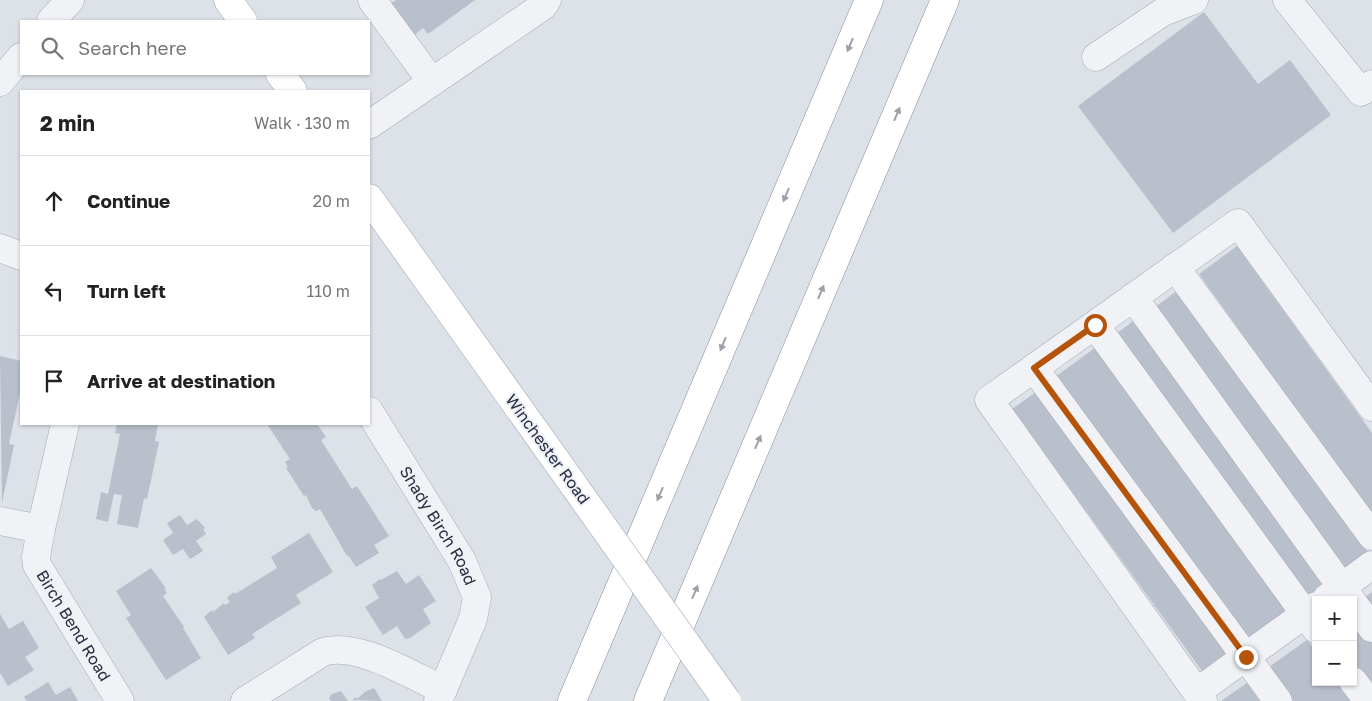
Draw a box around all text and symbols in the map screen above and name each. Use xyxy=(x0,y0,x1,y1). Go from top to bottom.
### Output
search box xyxy=(20,20,370,75)
icon: search xyxy=(38,34,66,62)
text: Search here xyxy=(78,36,187,59)
one-way arrow xyxy=(845,38,853,52)
one-way arrow xyxy=(893,107,901,121)
text: 2 min xyxy=(40,110,95,136)
text: Walk · 130 m xyxy=(254,113,350,133)
icon: ahead xyxy=(40,187,68,215)
one-way arrow xyxy=(782,187,790,202)
text: Continue xyxy=(87,189,170,212)
text: 20 m xyxy=(313,191,350,211)
icon: left xyxy=(40,277,68,305)
text: Turn left xyxy=(87,279,166,302)
text: 110 m xyxy=(306,281,350,301)
one-way arrow xyxy=(818,285,826,300)
route start xyxy=(1084,314,1107,337)
one-way arrow xyxy=(718,337,726,351)
icon: arrive xyxy=(40,367,68,395)
text: Arrive at destination xyxy=(87,369,275,392)
street label: Winchester Road xyxy=(501,390,595,508)
one-way arrow xyxy=(754,434,762,449)
street label: Shady Birch Road xyxy=(396,462,481,588)
one-way arrow xyxy=(655,487,663,501)
street label: Birch Bend Road xyxy=(32,566,115,685)
one-way arrow xyxy=(691,585,699,599)
map controls xyxy=(1312,596,1357,686)
button: + xyxy=(1312,596,1357,641)
button: − xyxy=(1312,641,1357,686)
route end xyxy=(1235,646,1258,669)

